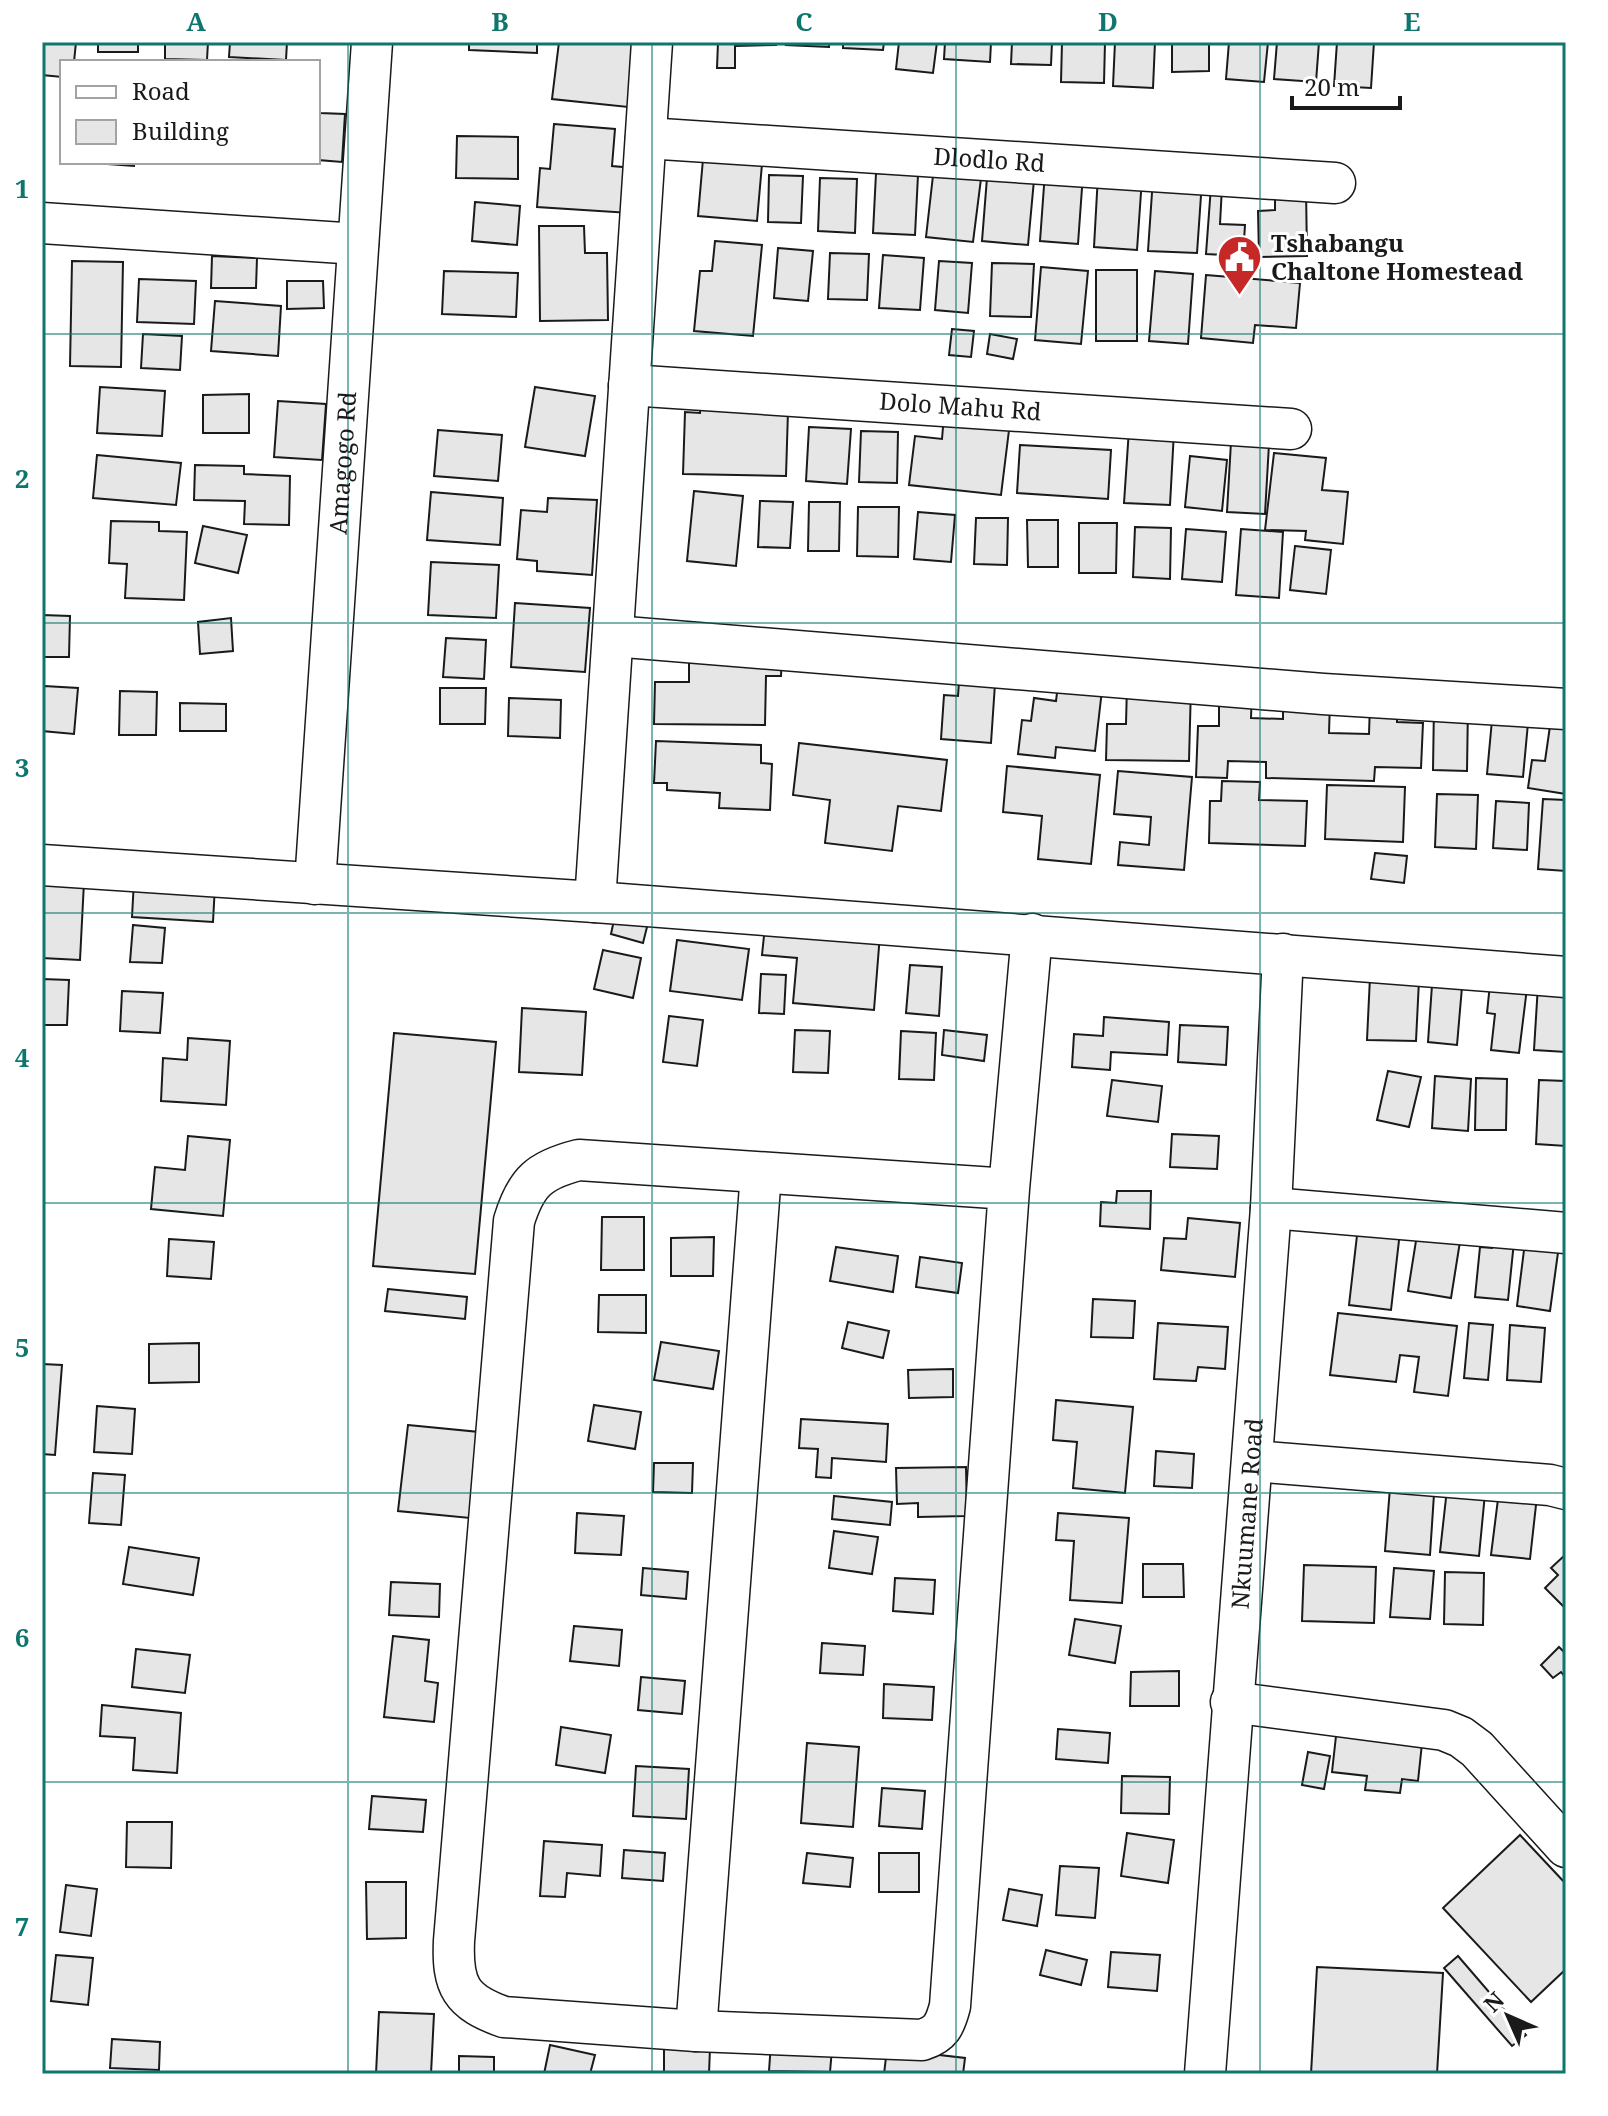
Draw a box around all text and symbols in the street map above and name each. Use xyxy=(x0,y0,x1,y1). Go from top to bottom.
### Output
text: A xyxy=(186,3,206,39)
text: B xyxy=(491,3,509,39)
text: C xyxy=(795,3,813,39)
text: D xyxy=(1098,3,1118,39)
text: E xyxy=(1404,3,1421,39)
legend xyxy=(60,60,320,164)
scale bar xyxy=(1292,60,1400,110)
text: 20 m xyxy=(1304,70,1360,103)
text: Road xyxy=(132,74,190,107)
text: Building xyxy=(132,114,229,147)
street label: Dlodlo Rd xyxy=(933,139,1046,179)
text: 1 xyxy=(15,170,29,206)
place label: Tshabangu Chaltone Homestead xyxy=(1271,226,1524,287)
public building icon: Tshabangu Chaltone Homestead xyxy=(1216,234,1264,297)
street label: Dolo Mahu Rd xyxy=(878,384,1043,427)
street label: Amagogo Rd xyxy=(321,390,363,536)
text: 2 xyxy=(15,460,29,496)
text: 3 xyxy=(15,749,29,785)
text: 4 xyxy=(15,1039,30,1075)
text: 5 xyxy=(15,1329,29,1365)
street label: Nkuumane Road xyxy=(1222,1417,1270,1610)
text: 6 xyxy=(15,1619,29,1655)
text: 7 xyxy=(15,1908,29,1944)
north arrow xyxy=(1468,1976,1548,2056)
text: N xyxy=(1476,1984,1510,2018)

